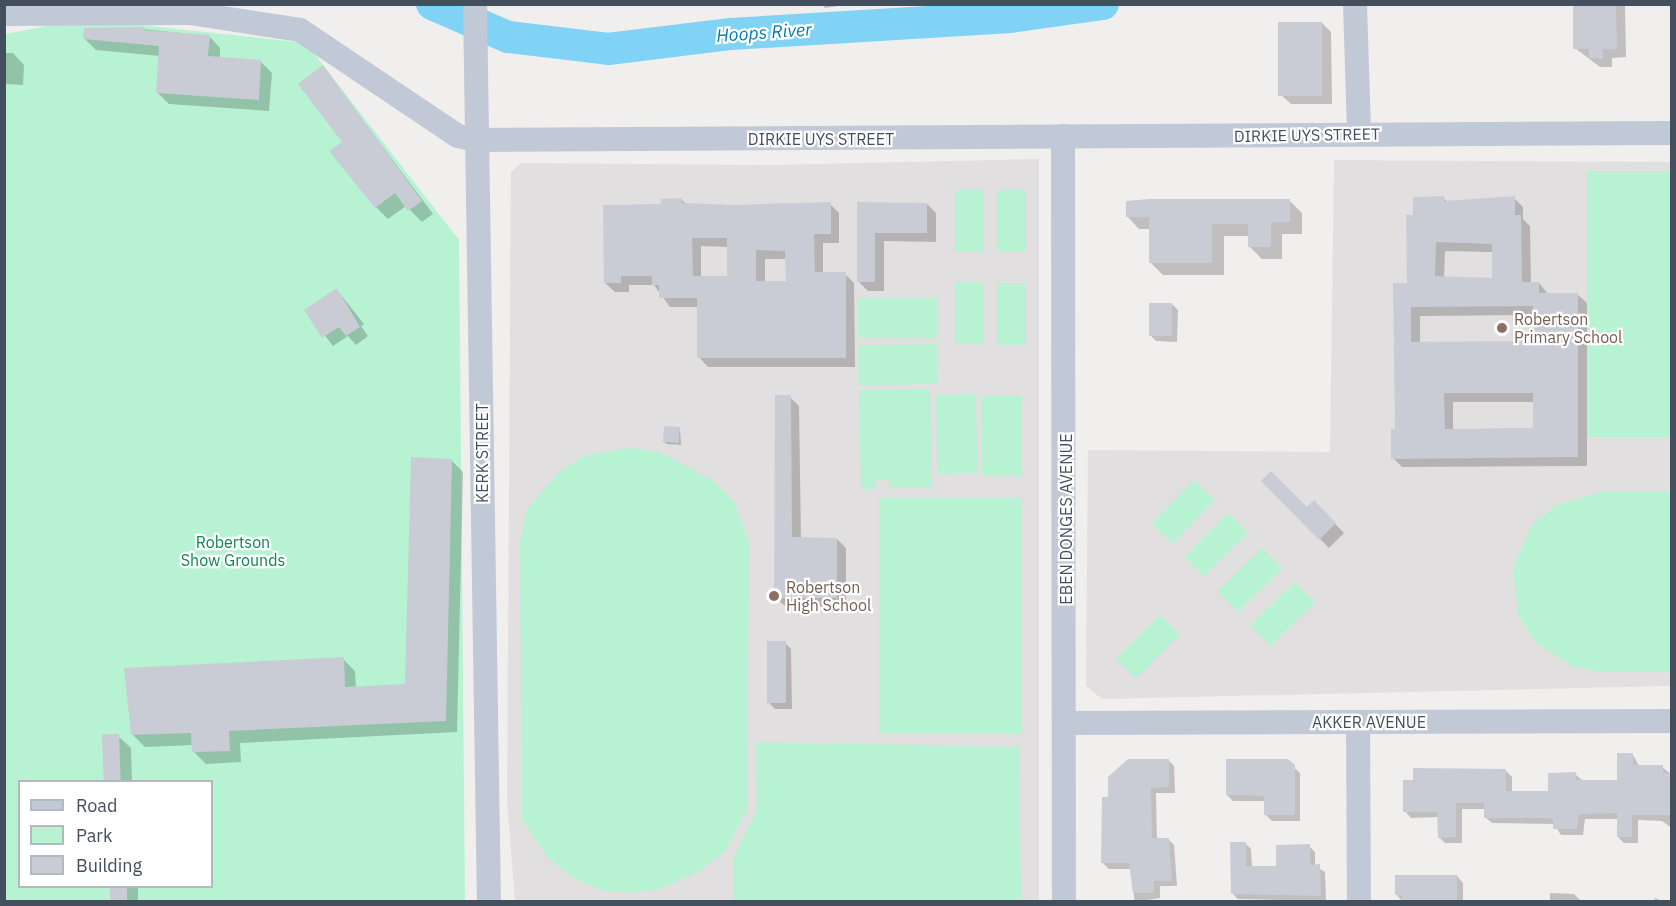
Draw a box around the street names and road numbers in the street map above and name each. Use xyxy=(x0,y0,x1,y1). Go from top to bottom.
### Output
street label: DIRKIE UYS STREET xyxy=(1234,124,1380,146)
street label: DIRKIE UYS STREET xyxy=(748,129,894,149)
street label: KERK STREET xyxy=(472,403,492,503)
street label: EBEN DONGES AVENUE xyxy=(1056,433,1076,605)
street label: AKKER AVENUE xyxy=(1312,712,1426,732)

